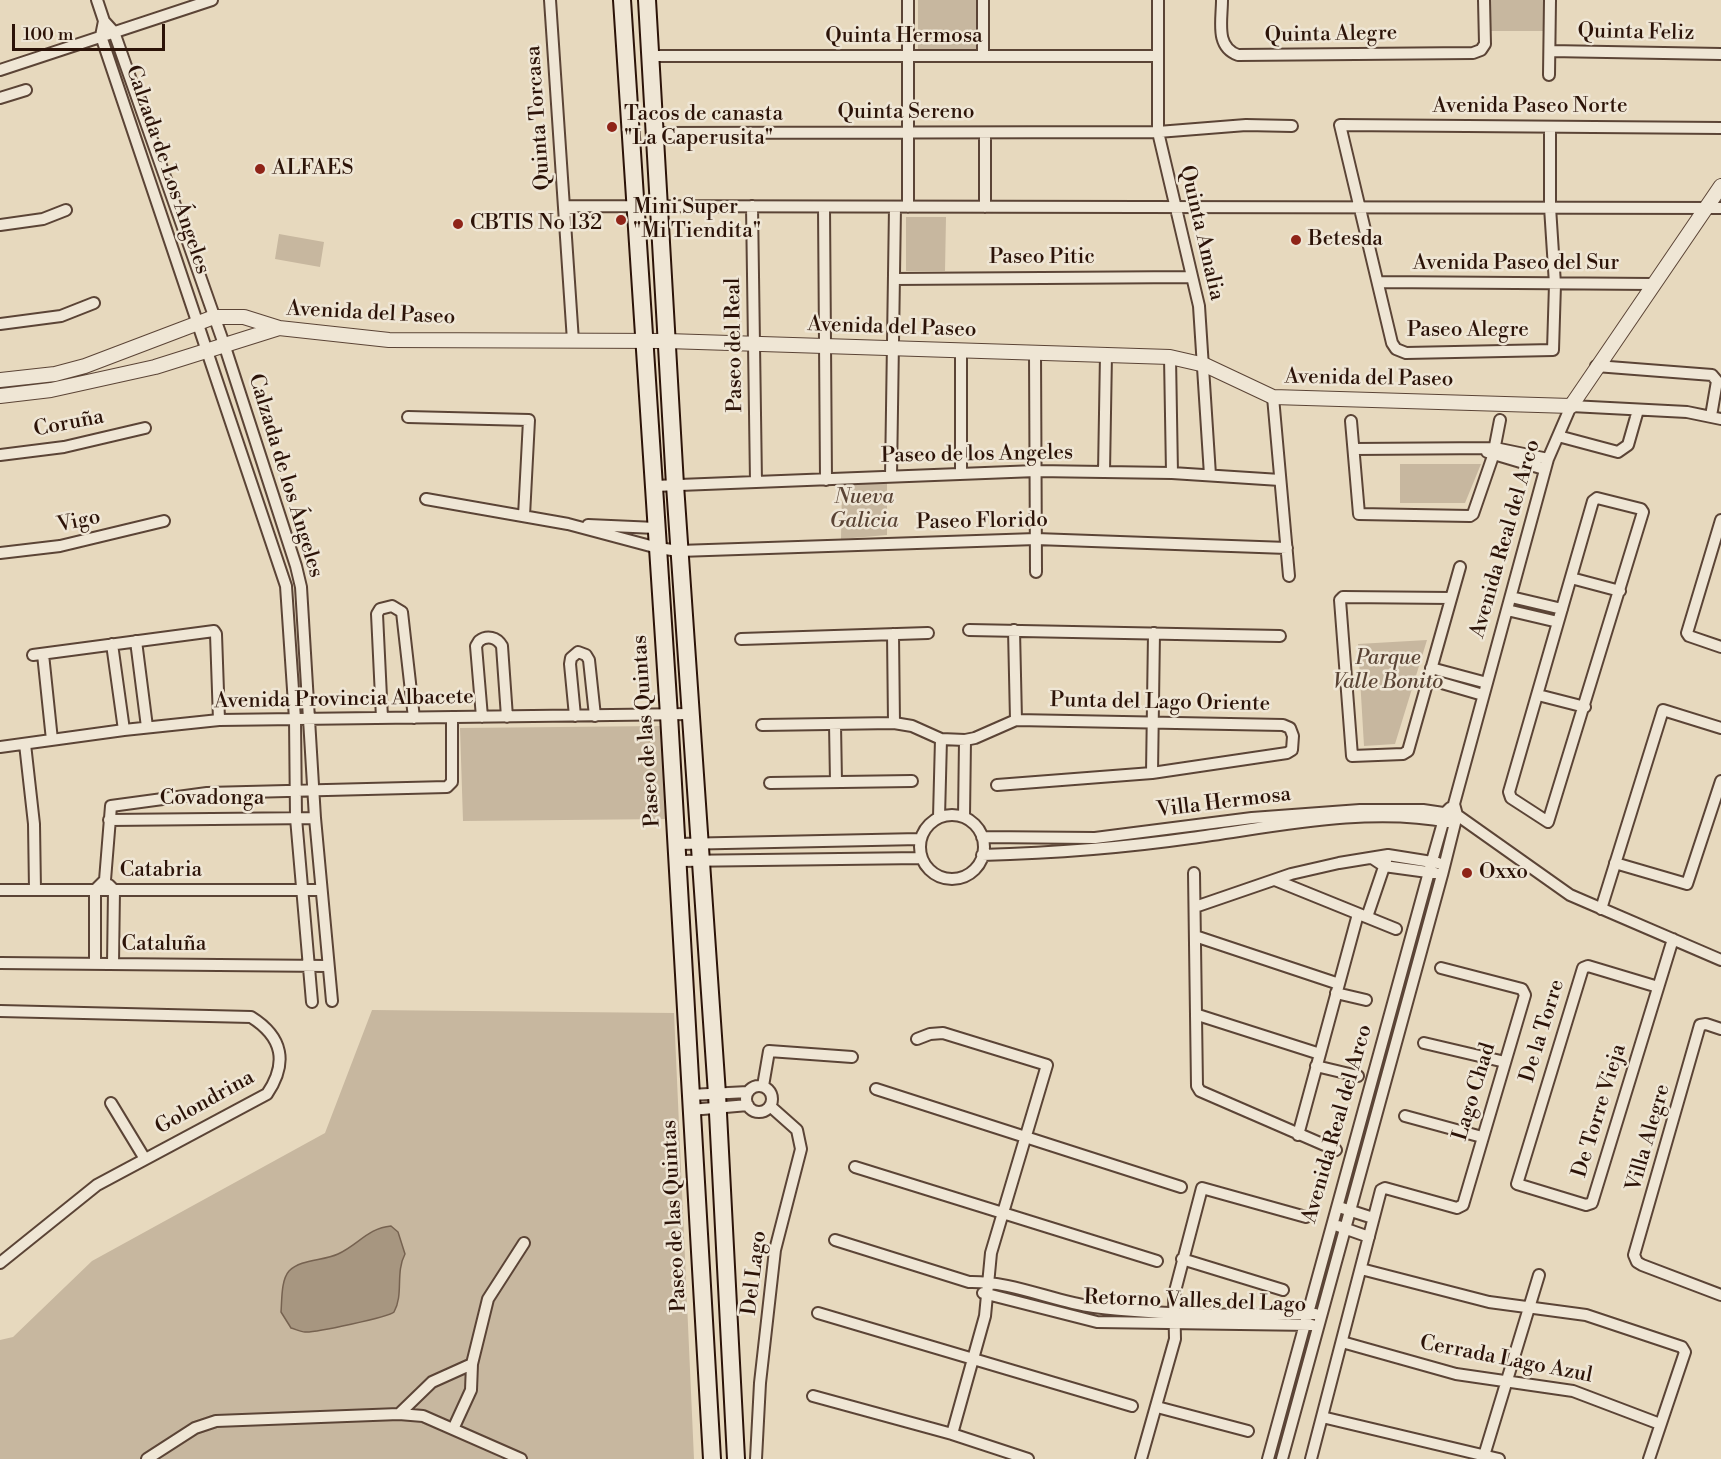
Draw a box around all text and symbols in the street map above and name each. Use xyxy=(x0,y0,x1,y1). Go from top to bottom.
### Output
scale bar xyxy=(15,12,168,50)
street label: Quinta Feliz xyxy=(1577,19,1695,47)
street label: Quinta Alegre xyxy=(1264,21,1398,49)
text: 100 m xyxy=(23,23,74,46)
street label: Quinta Hermosa xyxy=(825,24,983,50)
street label: Quinta Torcasa xyxy=(521,45,557,191)
street label: Calzada de Los Ángeles xyxy=(119,62,215,278)
street label: Avenida Paseo Norte xyxy=(1433,94,1627,120)
street label: Quinta Sereno xyxy=(837,100,975,126)
place label: Tacos de canasta "La Caperusita" xyxy=(624,102,783,152)
marker: Tacos de canasta "La Caperusita" xyxy=(605,120,619,134)
place label: ALFAES xyxy=(272,156,354,182)
marker: ALFAES xyxy=(253,162,267,176)
street label: Quinta Amalia xyxy=(1173,163,1229,303)
place label: Mini Super "Mi Tiendita" xyxy=(633,195,761,245)
place label: CBTIS No 132 xyxy=(470,211,602,237)
marker: Mini Super "Mi Tiendita" xyxy=(614,213,628,227)
marker: CBTIS No 132 xyxy=(451,217,465,231)
place label: Betesda xyxy=(1308,227,1383,253)
marker: Betesda xyxy=(1289,233,1303,247)
street label: Paseo Pitic xyxy=(989,245,1095,271)
street label: Avenida Paseo del Sur xyxy=(1413,251,1619,277)
street label: Paseo del Real xyxy=(721,277,749,413)
street label: Avenida del Paseo xyxy=(286,297,456,331)
street label: Avenida del Paseo xyxy=(807,312,977,344)
street label: Paseo Alegre xyxy=(1407,318,1529,344)
street label: Avenida del Paseo xyxy=(1284,365,1454,393)
street label: Calzada de los Ángeles xyxy=(242,371,328,581)
street label: Coruña xyxy=(32,405,106,443)
street label: Avenida Real del Arco xyxy=(1466,437,1546,641)
street label: Paseo de los Angeles xyxy=(881,441,1073,469)
park label: Nueva Galicia xyxy=(830,485,898,535)
street label: Vigo xyxy=(55,505,103,539)
street label: Paseo Florido xyxy=(916,508,1048,536)
street label: Paseo de las Quintas xyxy=(628,634,666,828)
park label: Parque Valle Bonito xyxy=(1333,646,1443,696)
street label: Avenida Provincia Albacete xyxy=(214,685,474,715)
street label: Punta del Lago Oriente xyxy=(1050,688,1270,718)
street label: Villa Hermosa xyxy=(1155,782,1293,824)
street label: Covadonga xyxy=(160,786,264,812)
street label: Catabria xyxy=(120,858,202,884)
place label: Oxxo xyxy=(1479,860,1528,886)
marker: Oxxo xyxy=(1460,866,1474,880)
street label: Cataluña xyxy=(122,932,206,958)
street label: De la Torre xyxy=(1515,977,1571,1085)
street label: Avenida Real del Arco xyxy=(1298,1022,1378,1226)
street label: Lago Chad xyxy=(1448,1040,1502,1144)
street label: De Torre Vieja xyxy=(1568,1041,1632,1181)
street label: Golondrina xyxy=(151,1065,259,1141)
street label: Villa Alegre xyxy=(1622,1082,1676,1194)
street label: Paseo de las Quintas xyxy=(657,1119,693,1313)
street label: Del Lago xyxy=(737,1229,773,1317)
street label: Retorno Valles del Lago xyxy=(1083,1286,1307,1318)
street label: Cerrada Lago Azul xyxy=(1418,1331,1594,1389)

